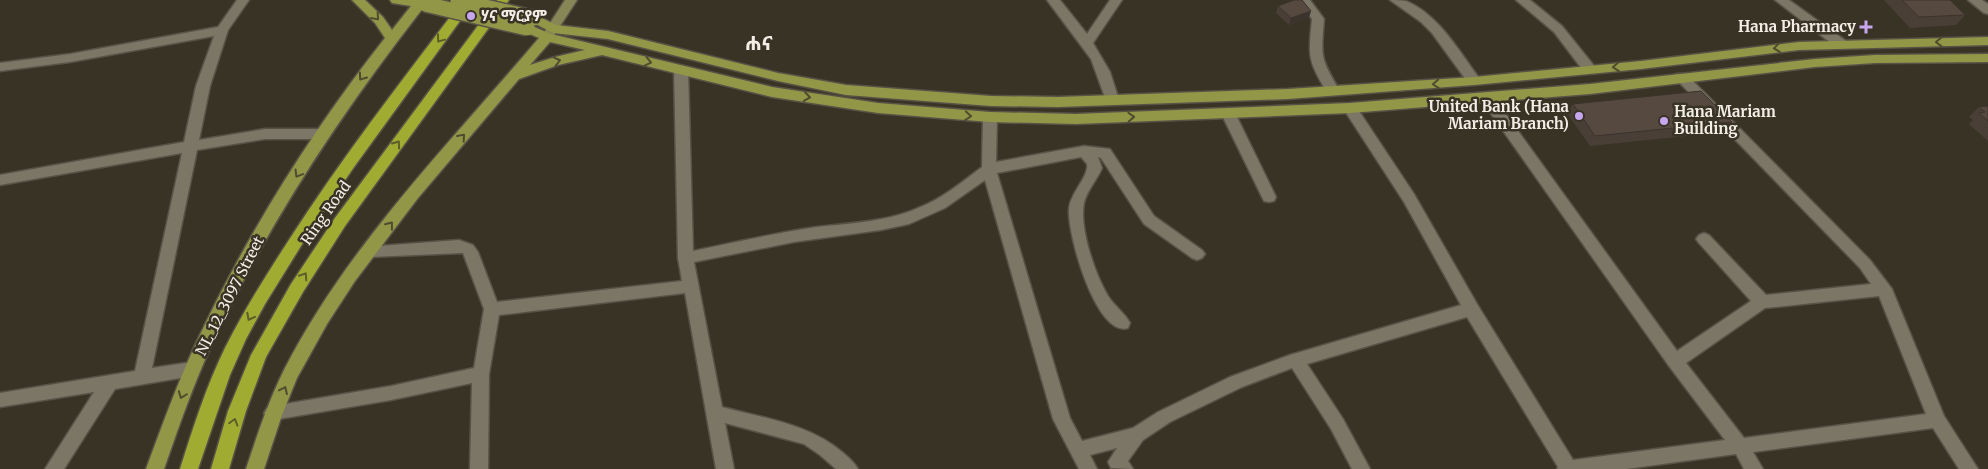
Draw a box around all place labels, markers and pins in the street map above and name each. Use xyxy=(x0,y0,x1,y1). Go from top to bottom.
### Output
place label: ሃና ማርያም xyxy=(481,6,547,25)
marker: ሃና ማርያም xyxy=(465,10,477,22)
place label: Hana Pharmacy xyxy=(1738,17,1856,36)
marker: Hana Pharmacy xyxy=(1860,21,1872,33)
place label: United Bank (Hana Mariam Branch) xyxy=(1429,97,1570,133)
place label: Hana Mariam Building xyxy=(1674,102,1776,138)
marker: United Bank (Hana Mariam Branch) xyxy=(1573,110,1585,122)
marker: Hana Mariam Building xyxy=(1658,115,1670,127)

